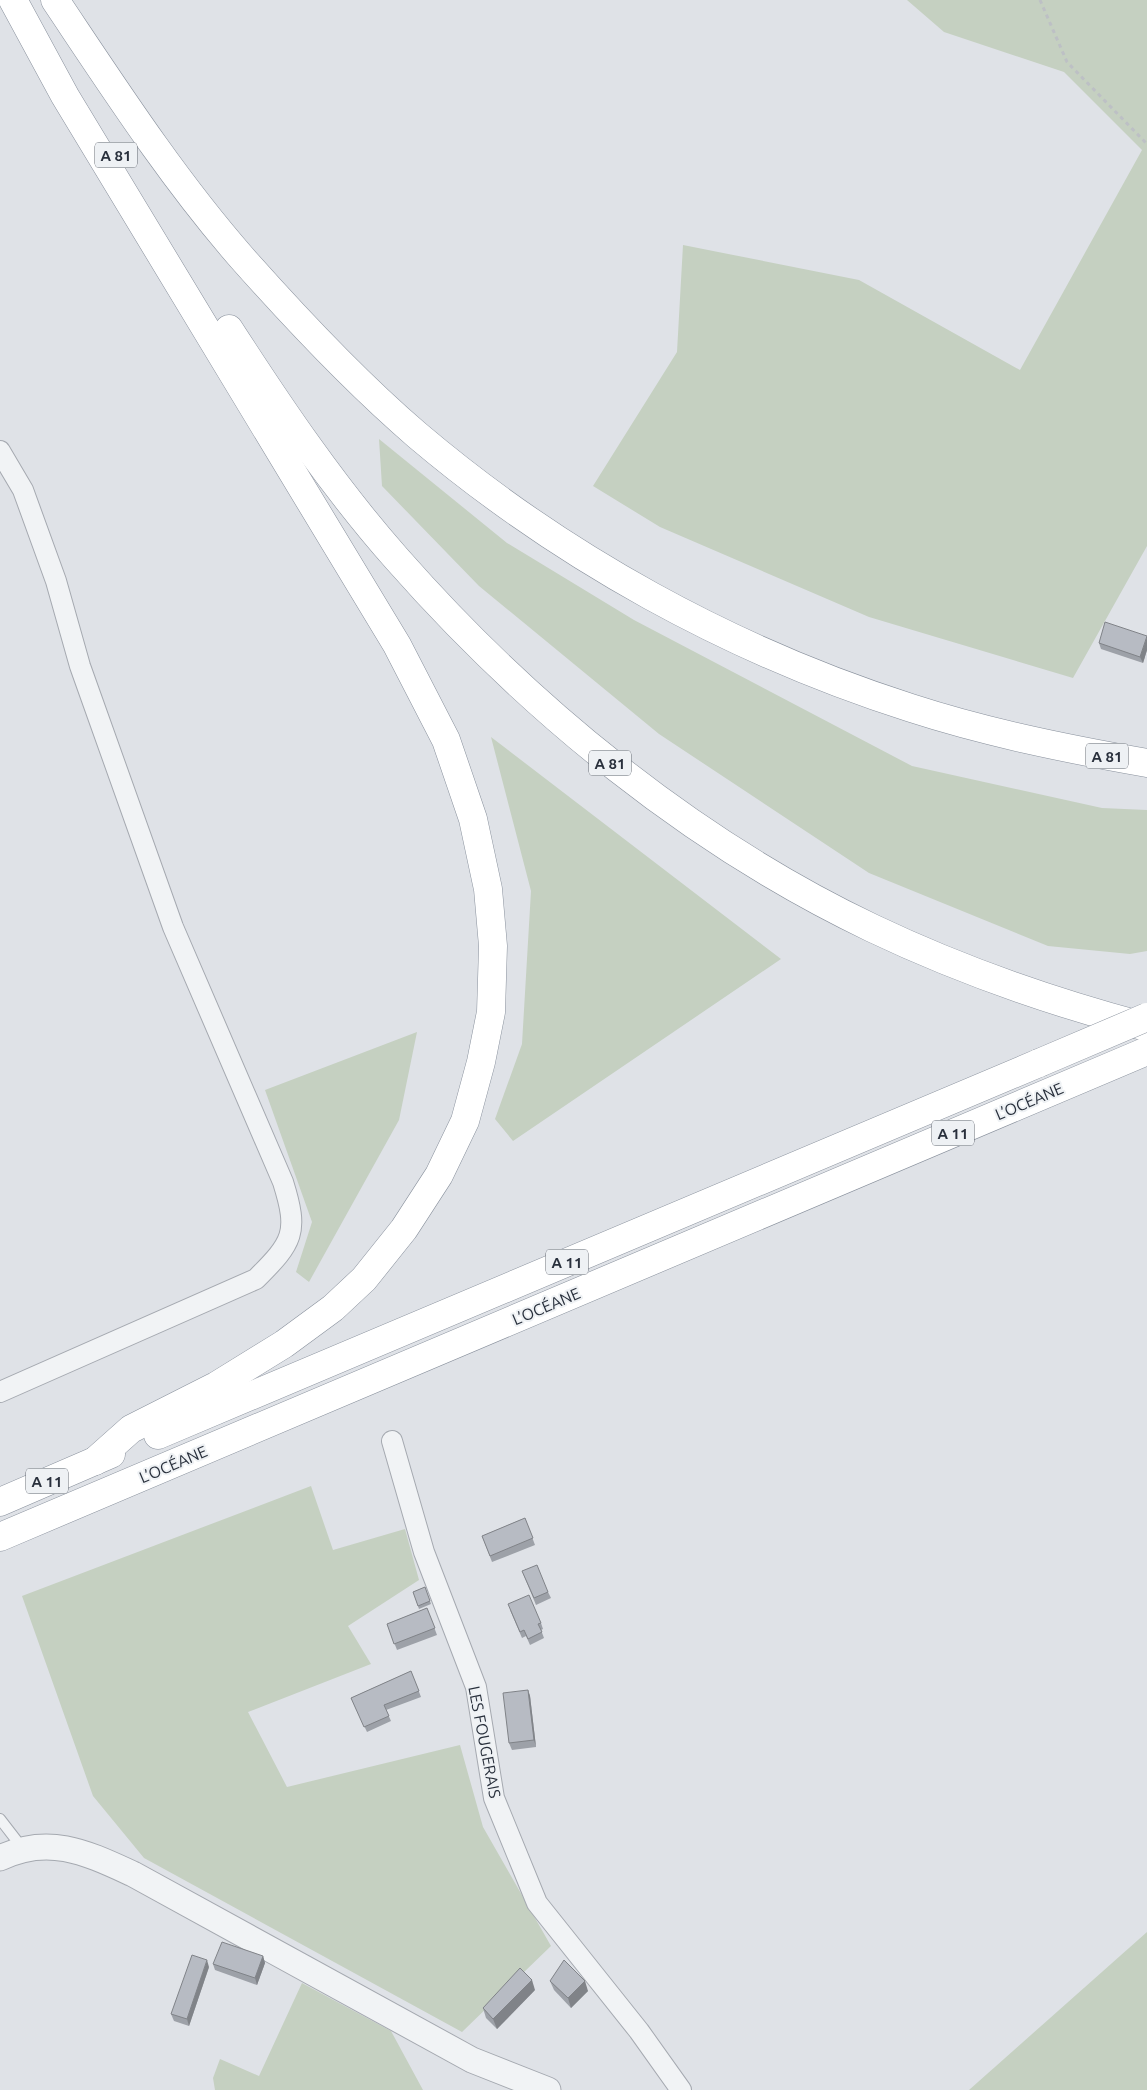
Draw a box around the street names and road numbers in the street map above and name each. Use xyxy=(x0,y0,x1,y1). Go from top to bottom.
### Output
road number: A 81 xyxy=(95,142,137,168)
road number: A 81 xyxy=(1086,744,1128,768)
road number: A 81 xyxy=(589,750,631,776)
street label: L’OCÉANE xyxy=(991,1077,1066,1123)
road number: A 11 xyxy=(932,1120,974,1146)
road number: A 11 xyxy=(546,1250,588,1274)
street label: L’OCÉANE xyxy=(508,1282,583,1328)
street label: L’OCÉANE xyxy=(135,1440,210,1486)
road number: A 11 xyxy=(26,1468,68,1494)
street label: LES FOUGERAIS xyxy=(465,1684,505,1800)

